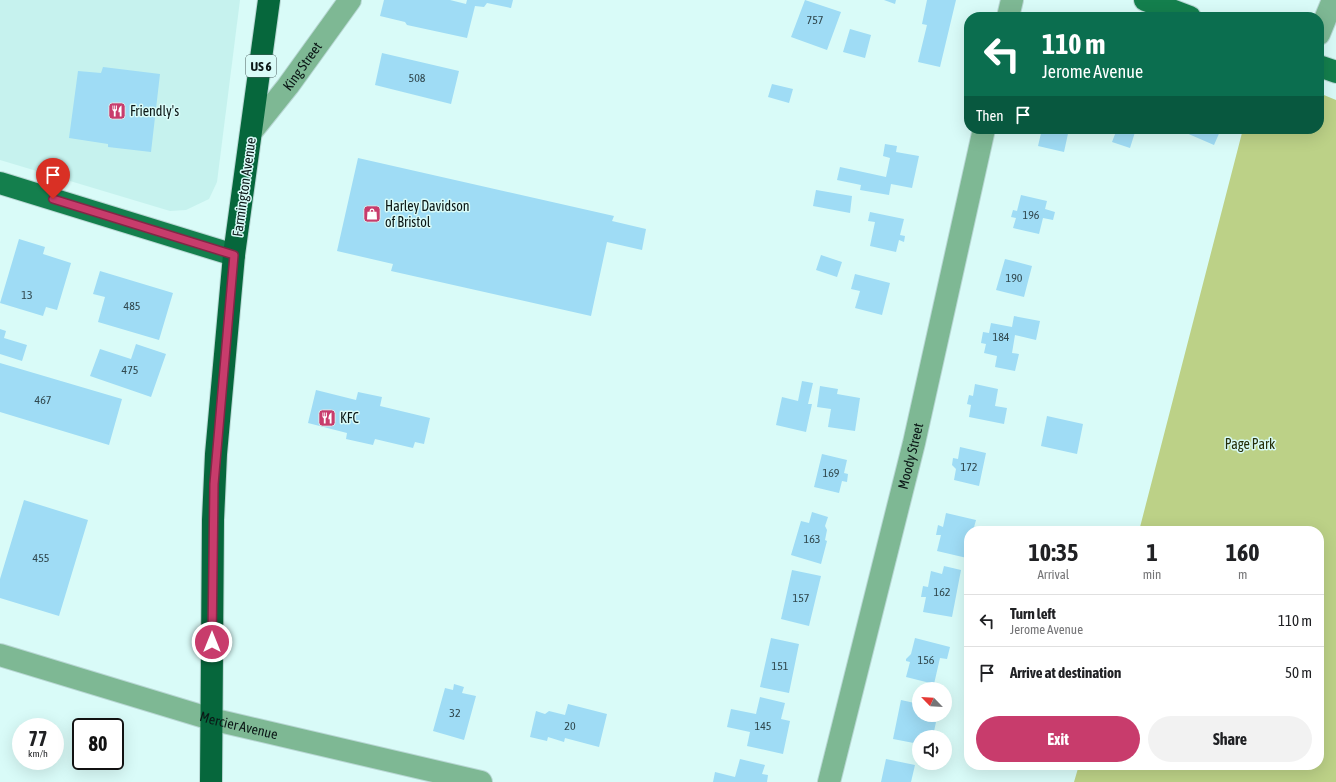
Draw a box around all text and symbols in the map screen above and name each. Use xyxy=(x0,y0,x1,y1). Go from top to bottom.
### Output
house number: 757 xyxy=(807,13,824,27)
icon: left xyxy=(976,28,1028,80)
text: 110 m xyxy=(1042,28,1105,60)
street label: King Street xyxy=(280,39,325,94)
road number: US 6 xyxy=(246,55,276,77)
text: Jerome Avenue xyxy=(1042,61,1143,82)
house number: 508 xyxy=(409,71,426,85)
restaurant icon: Friendly's xyxy=(107,101,127,121)
place label: Friendly's xyxy=(130,103,179,119)
icon: arrive xyxy=(1012,104,1034,126)
text: Then xyxy=(976,107,1004,124)
street label: Farmington Avenue xyxy=(229,136,259,238)
pin xyxy=(36,158,70,199)
icon: arrive xyxy=(42,164,64,186)
place label: Harley Davidson of Bristol xyxy=(385,198,470,230)
shop icon: Harley Davidson of Bristol xyxy=(362,204,382,224)
house number: 196 xyxy=(1023,208,1040,222)
house number: 190 xyxy=(1006,271,1023,285)
house number: 13 xyxy=(21,288,33,302)
house number: 485 xyxy=(124,299,140,313)
house number: 184 xyxy=(993,330,1010,344)
house number: 475 xyxy=(122,363,138,377)
house number: 467 xyxy=(35,393,52,407)
restaurant icon: KFC xyxy=(317,408,337,428)
place label: KFC xyxy=(340,410,360,426)
street label: Moody Street xyxy=(895,421,926,491)
park label: Page Park xyxy=(1225,436,1275,452)
house number: 172 xyxy=(961,460,977,474)
house number: 169 xyxy=(823,466,840,480)
house number: 163 xyxy=(804,532,820,546)
text: 10:35 xyxy=(1028,539,1078,566)
text: 1 xyxy=(1146,539,1158,566)
text: 160 xyxy=(1226,539,1260,566)
house number: 455 xyxy=(33,551,49,565)
text: Arrival xyxy=(1037,567,1069,582)
text: min xyxy=(1143,567,1161,582)
text: m xyxy=(1238,567,1247,582)
house number: 162 xyxy=(934,585,950,599)
house number: 157 xyxy=(793,591,810,605)
text: Turn left xyxy=(1010,605,1056,622)
icon: left xyxy=(976,610,998,632)
text: 110 m xyxy=(1278,612,1312,629)
position arrow xyxy=(191,621,233,663)
text: Jerome Avenue xyxy=(1010,622,1083,637)
house number: 156 xyxy=(918,653,935,667)
house number: 151 xyxy=(772,659,789,673)
icon: arrive xyxy=(976,662,998,684)
text: Arrive at destination xyxy=(1010,664,1121,681)
text: 50 m xyxy=(1285,664,1312,681)
north arrow xyxy=(912,682,952,722)
map controls xyxy=(912,682,952,770)
house number: 32 xyxy=(449,706,461,720)
street label: Mercier Avenue xyxy=(198,708,279,742)
button: Exit xyxy=(976,716,1140,762)
button: Share xyxy=(1148,716,1312,762)
speed limit sign: 80 xyxy=(72,718,124,770)
house number: 20 xyxy=(564,719,576,733)
house number: 145 xyxy=(755,719,771,733)
text: 77 xyxy=(29,727,47,750)
button: sound xyxy=(912,730,952,770)
text: km/h xyxy=(28,748,48,759)

